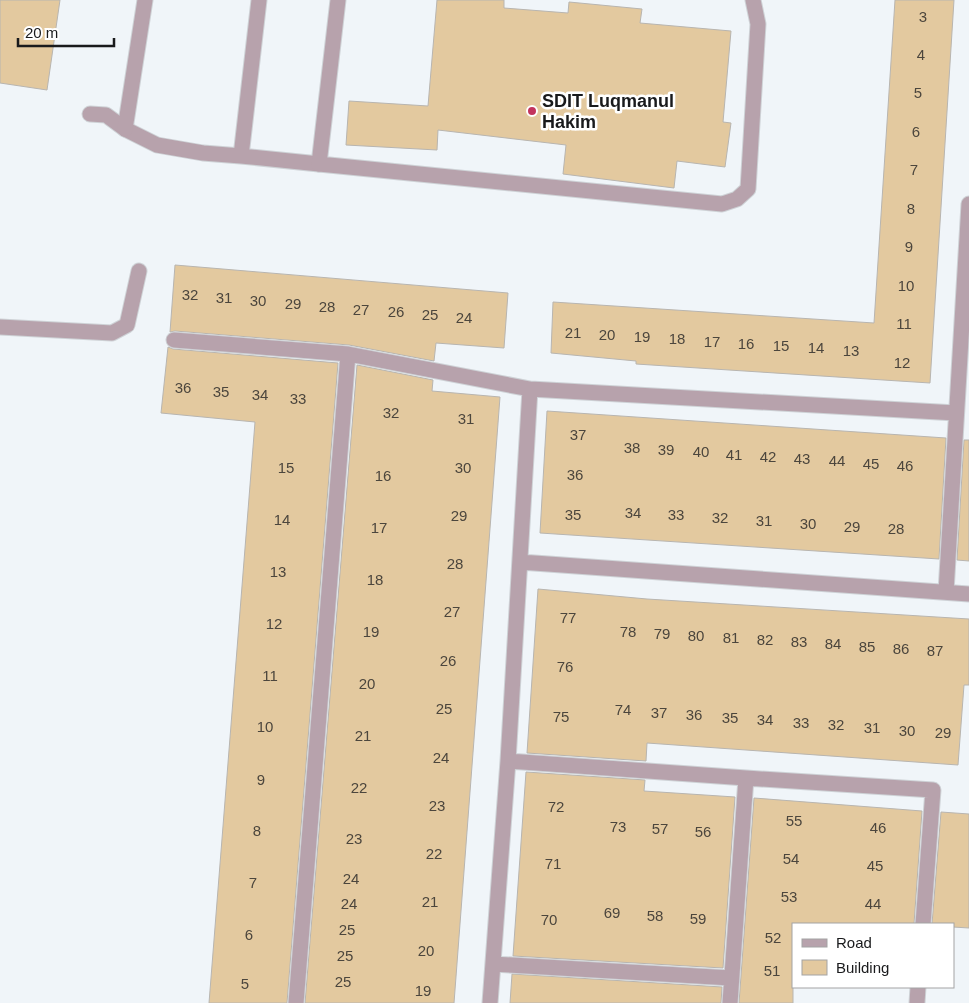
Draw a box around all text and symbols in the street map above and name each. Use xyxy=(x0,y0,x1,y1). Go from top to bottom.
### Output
house number: 3 xyxy=(919,8,927,25)
scale bar xyxy=(18,15,114,47)
text: 20 m xyxy=(25,24,58,41)
house number: 4 xyxy=(917,46,925,63)
house number: 5 xyxy=(914,84,922,101)
place label: SDIT Luqmanul Hakim xyxy=(542,91,674,132)
marker: SDIT Luqmanul Hakim xyxy=(526,105,538,117)
house number: 6 xyxy=(912,123,920,140)
house number: 7 xyxy=(910,161,918,178)
house number: 8 xyxy=(907,200,915,217)
house number: 9 xyxy=(905,238,913,255)
house number: 10 xyxy=(898,277,914,294)
house number: 32 xyxy=(182,286,198,303)
house number: 31 xyxy=(216,289,232,306)
house number: 30 xyxy=(250,292,266,309)
house number: 29 xyxy=(285,295,301,312)
house number: 28 xyxy=(319,298,335,315)
house number: 27 xyxy=(353,301,369,318)
house number: 26 xyxy=(388,303,404,320)
house number: 25 xyxy=(422,306,438,323)
house number: 24 xyxy=(456,309,472,326)
house number: 11 xyxy=(896,315,912,332)
house number: 21 xyxy=(565,324,581,341)
house number: 20 xyxy=(599,326,615,343)
house number: 19 xyxy=(634,328,650,345)
house number: 18 xyxy=(669,330,685,347)
house number: 17 xyxy=(704,333,720,350)
house number: 16 xyxy=(738,335,754,352)
house number: 15 xyxy=(773,337,789,354)
house number: 14 xyxy=(808,339,824,356)
house number: 13 xyxy=(843,342,859,359)
house number: 12 xyxy=(894,354,910,371)
house number: 36 xyxy=(175,379,191,396)
house number: 35 xyxy=(213,383,229,400)
house number: 34 xyxy=(252,386,268,403)
house number: 33 xyxy=(290,390,306,407)
house number: 32 xyxy=(383,404,399,421)
house number: 31 xyxy=(458,410,474,427)
house number: 37 xyxy=(570,426,586,443)
house number: 38 xyxy=(624,439,640,456)
house number: 39 xyxy=(658,441,674,458)
house number: 40 xyxy=(693,443,709,460)
house number: 41 xyxy=(726,446,742,463)
house number: 42 xyxy=(760,448,776,465)
house number: 43 xyxy=(794,450,810,467)
house number: 44 xyxy=(829,452,845,469)
house number: 45 xyxy=(863,455,879,472)
house number: 46 xyxy=(897,457,913,474)
house number: 15 xyxy=(278,459,294,476)
house number: 30 xyxy=(455,459,471,476)
house number: 36 xyxy=(567,466,583,483)
house number: 16 xyxy=(375,467,391,484)
house number: 34 xyxy=(625,504,641,521)
house number: 35 xyxy=(565,506,581,523)
house number: 33 xyxy=(668,506,684,523)
house number: 29 xyxy=(451,507,467,524)
house number: 32 xyxy=(712,509,728,526)
house number: 14 xyxy=(274,511,290,528)
house number: 31 xyxy=(756,512,772,529)
house number: 30 xyxy=(800,515,816,532)
house number: 29 xyxy=(844,518,860,535)
house number: 17 xyxy=(371,519,387,536)
house number: 28 xyxy=(888,520,904,537)
house number: 28 xyxy=(447,555,463,572)
house number: 13 xyxy=(270,563,286,580)
house number: 18 xyxy=(367,571,383,588)
house number: 27 xyxy=(444,603,460,620)
house number: 77 xyxy=(560,609,576,626)
house number: 12 xyxy=(266,615,282,632)
house number: 19 xyxy=(363,623,379,640)
house number: 78 xyxy=(620,623,636,640)
house number: 79 xyxy=(654,625,670,642)
house number: 80 xyxy=(688,627,704,644)
house number: 81 xyxy=(723,629,739,646)
house number: 82 xyxy=(757,631,773,648)
house number: 83 xyxy=(791,633,807,650)
house number: 84 xyxy=(825,635,841,652)
house number: 85 xyxy=(859,638,875,655)
house number: 86 xyxy=(893,640,909,657)
house number: 87 xyxy=(927,642,943,659)
house number: 26 xyxy=(440,652,456,669)
house number: 76 xyxy=(557,658,573,675)
house number: 11 xyxy=(262,667,278,684)
house number: 20 xyxy=(359,675,375,692)
house number: 25 xyxy=(436,700,452,717)
house number: 74 xyxy=(615,701,631,718)
house number: 37 xyxy=(651,704,667,721)
house number: 36 xyxy=(686,706,702,723)
house number: 75 xyxy=(553,708,569,725)
house number: 35 xyxy=(722,709,738,726)
house number: 34 xyxy=(757,711,773,728)
house number: 33 xyxy=(793,714,809,731)
house number: 32 xyxy=(828,716,844,733)
house number: 10 xyxy=(257,718,273,735)
house number: 31 xyxy=(864,719,880,736)
house number: 30 xyxy=(899,722,915,739)
house number: 29 xyxy=(935,724,951,741)
house number: 21 xyxy=(355,727,371,744)
house number: 24 xyxy=(433,749,449,766)
house number: 9 xyxy=(257,771,265,788)
house number: 22 xyxy=(351,779,367,796)
house number: 23 xyxy=(429,797,445,814)
house number: 72 xyxy=(548,798,564,815)
house number: 55 xyxy=(786,812,802,829)
house number: 73 xyxy=(610,818,626,835)
house number: 46 xyxy=(870,819,886,836)
house number: 57 xyxy=(652,820,668,837)
house number: 8 xyxy=(253,822,261,839)
house number: 56 xyxy=(695,823,711,840)
house number: 23 xyxy=(346,830,362,847)
house number: 22 xyxy=(426,845,442,862)
house number: 54 xyxy=(783,850,799,867)
house number: 71 xyxy=(545,855,561,872)
house number: 45 xyxy=(867,857,883,874)
house number: 24 xyxy=(343,870,359,887)
house number: 7 xyxy=(249,874,257,891)
house number: 53 xyxy=(781,888,797,905)
house number: 21 xyxy=(422,893,438,910)
house number: 24 xyxy=(341,895,357,912)
house number: 44 xyxy=(865,895,881,912)
house number: 69 xyxy=(604,904,620,921)
house number: 58 xyxy=(647,907,663,924)
house number: 59 xyxy=(690,910,706,927)
house number: 70 xyxy=(541,911,557,928)
house number: 25 xyxy=(339,921,355,938)
legend xyxy=(792,923,954,988)
house number: 6 xyxy=(245,926,253,943)
house number: 52 xyxy=(765,929,781,946)
text: Road xyxy=(836,934,872,951)
house number: 20 xyxy=(418,942,434,959)
house number: 25 xyxy=(337,947,353,964)
text: Building xyxy=(836,959,889,976)
house number: 51 xyxy=(764,962,780,979)
house number: 25 xyxy=(335,973,351,990)
house number: 5 xyxy=(241,975,249,992)
house number: 19 xyxy=(415,982,431,999)

